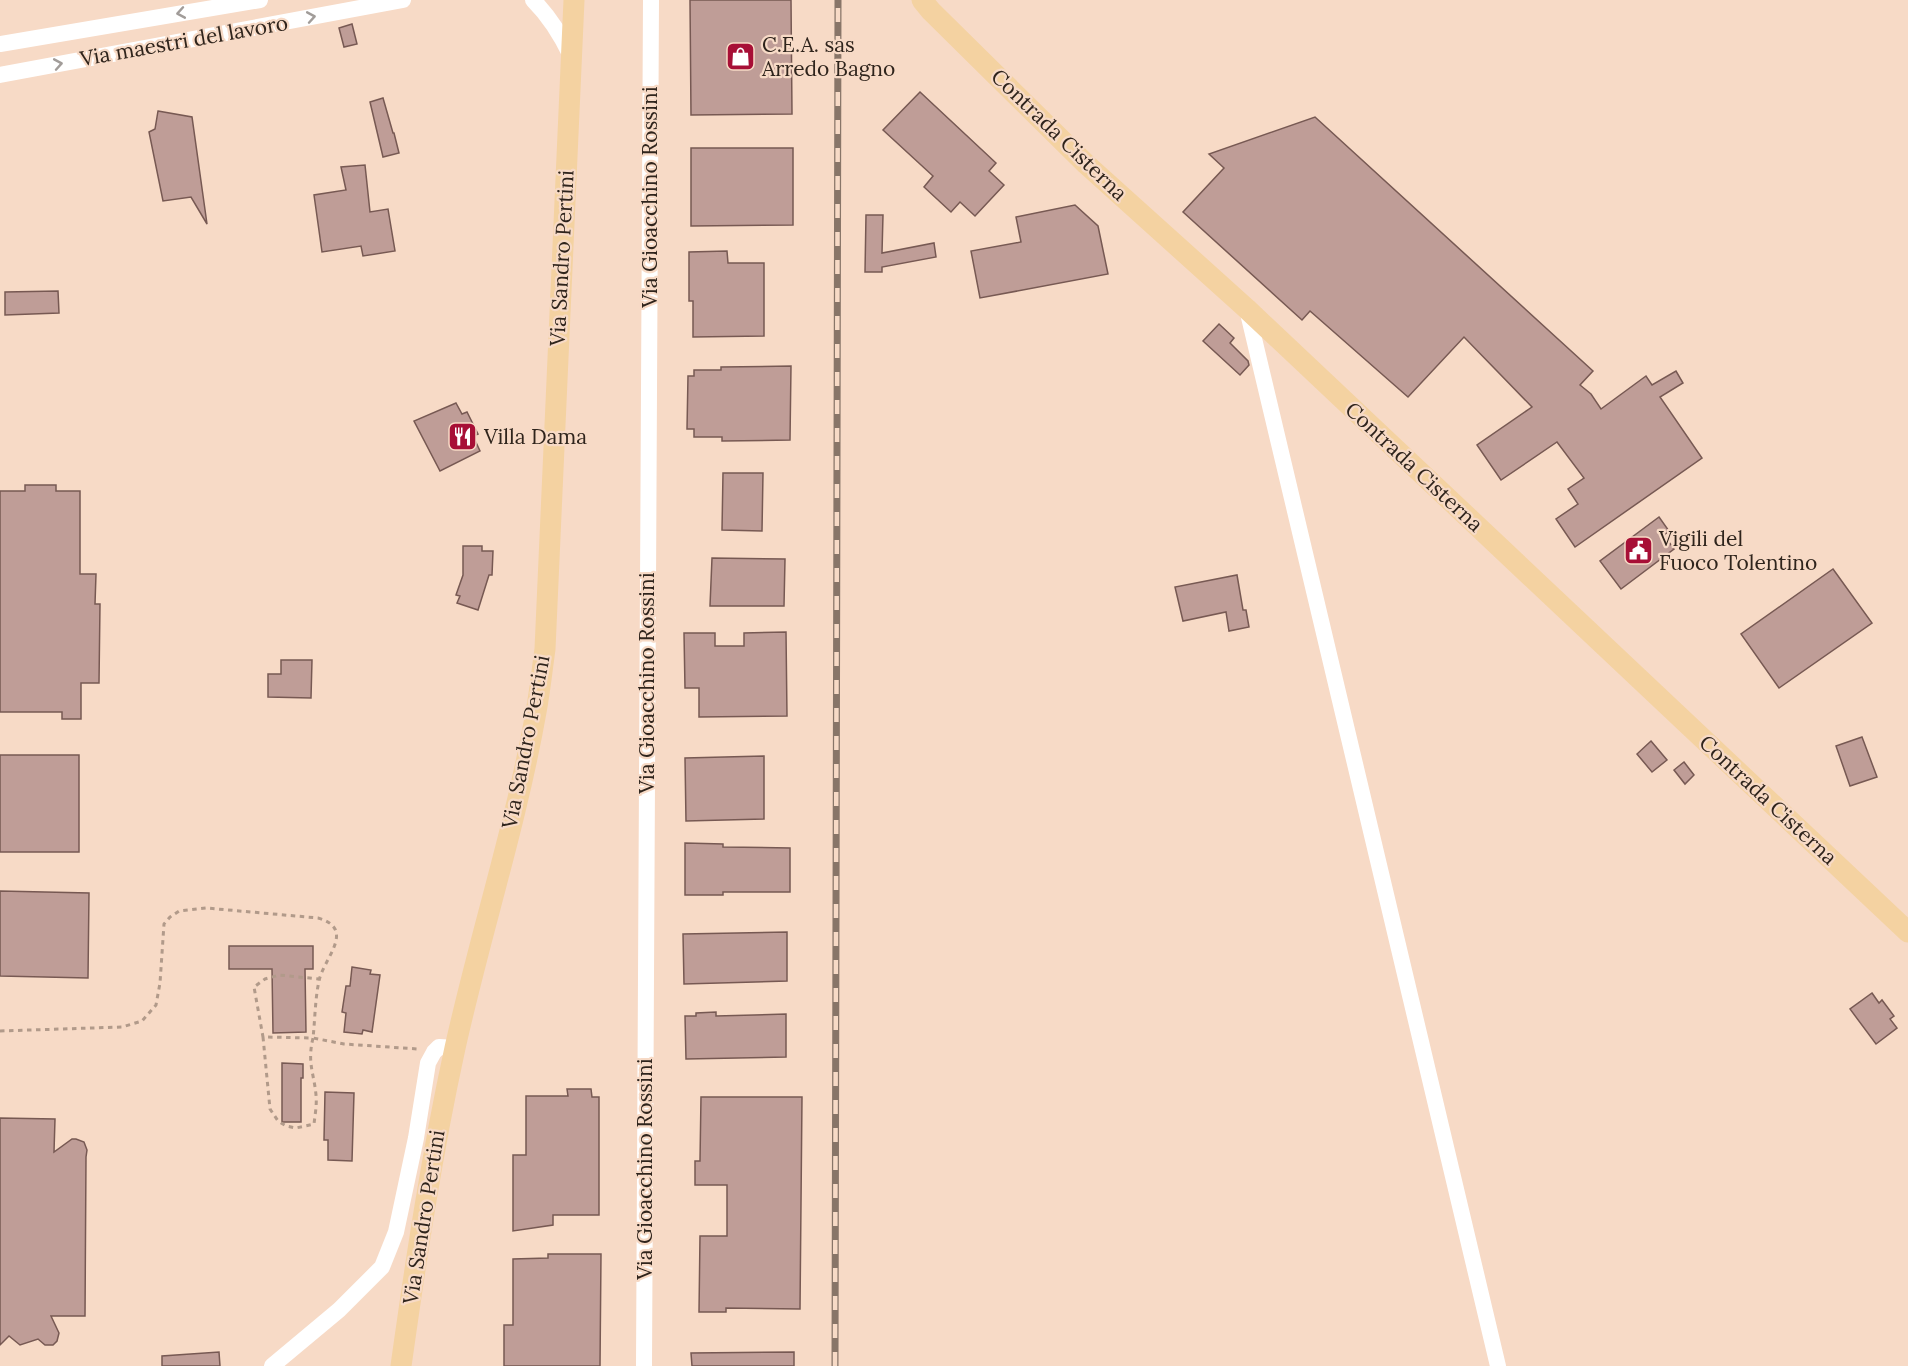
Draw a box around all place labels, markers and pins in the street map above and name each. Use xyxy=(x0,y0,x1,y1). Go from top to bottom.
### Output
place label: C.E.A. sas Arredo Bagno xyxy=(761,31,895,82)
shop icon: C.E.A. sas Arredo Bagno xyxy=(725,41,757,73)
restaurant icon: Villa Dama xyxy=(447,421,479,453)
place label: Villa Dama xyxy=(483,423,587,450)
place label: Vigili del Fuoco Tolentino xyxy=(1658,525,1817,576)
public building icon: Vigili del Fuoco Tolentino xyxy=(1622,535,1654,567)

